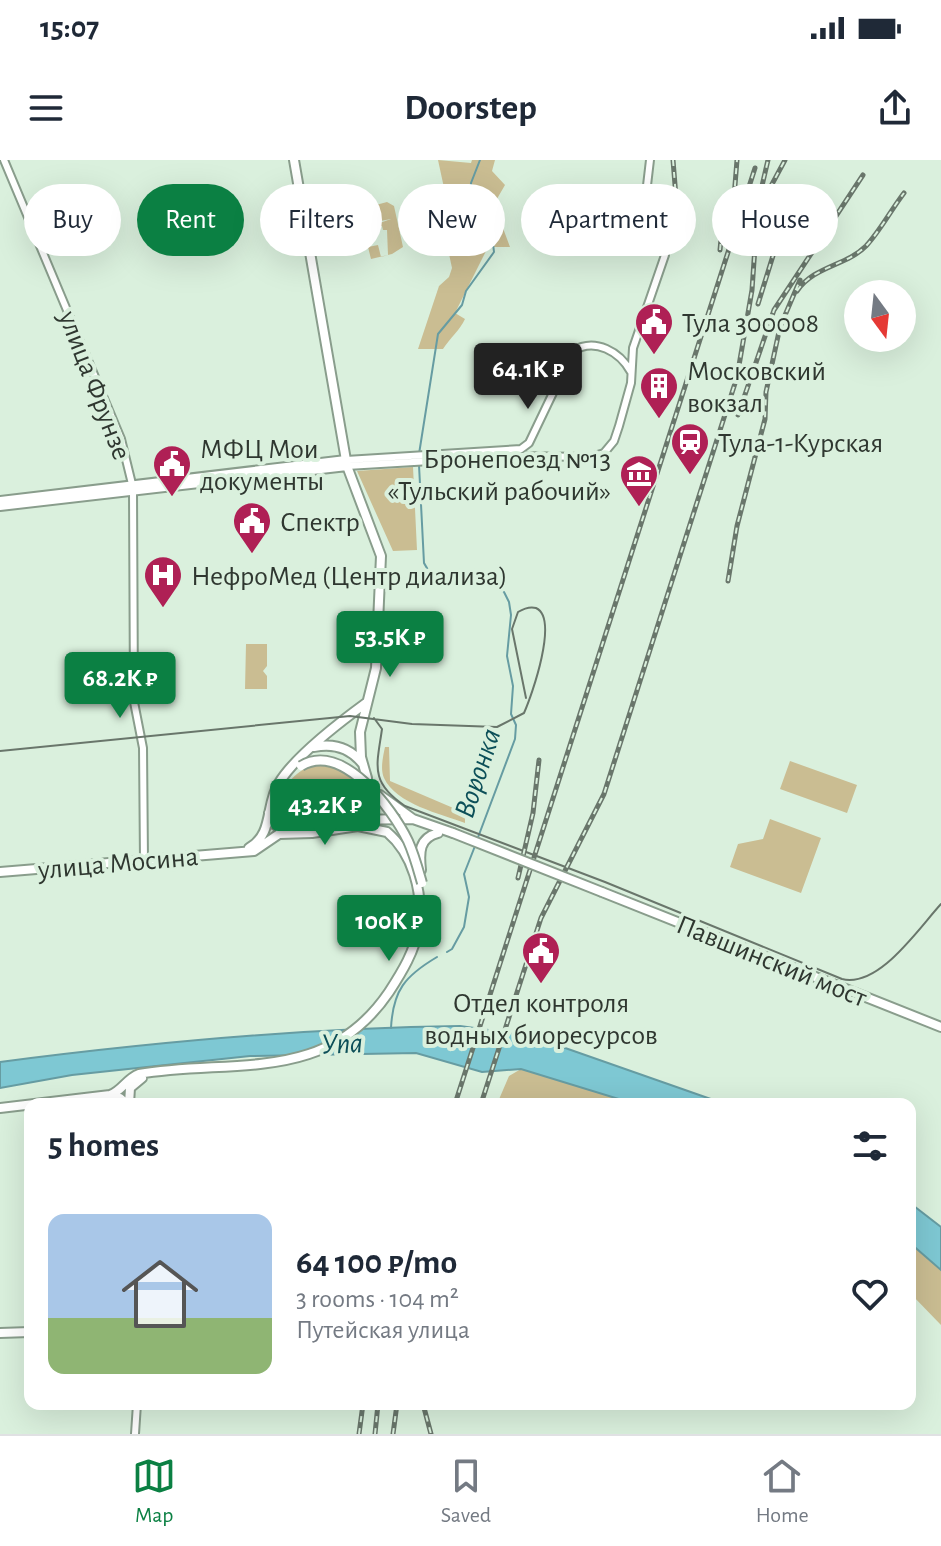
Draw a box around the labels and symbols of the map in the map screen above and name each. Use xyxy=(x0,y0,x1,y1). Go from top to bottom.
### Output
north arrow xyxy=(844,280,916,352)
public building icon: Тула 300008 xyxy=(633,301,675,356)
street label: улица Фрунзе xyxy=(53,307,135,464)
place label: Тула 300008 xyxy=(682,310,819,338)
pin: 64.1K ₽ xyxy=(454,343,602,411)
place label: Московский вокзал xyxy=(687,358,826,418)
building icon: Московский вокзал xyxy=(638,365,680,420)
station icon: Тула-1-Курская xyxy=(669,421,711,476)
place label: Тула-1-Курская xyxy=(718,430,883,458)
place label: МФЦ Мои документы xyxy=(200,436,324,496)
public building icon: МФЦ Мои документы xyxy=(151,443,193,498)
place label: Бронепоезд №13 «Тульский рабочий» xyxy=(387,446,611,506)
museum icon: Бронепоезд №13 «Тульский рабочий» xyxy=(618,453,660,508)
public building icon: Спектр xyxy=(231,500,273,555)
place label: Спектр xyxy=(280,509,360,537)
hospital icon: НефроМед (Центр диализа) xyxy=(142,554,184,609)
place label: НефроМед (Центр диализа) xyxy=(191,563,507,591)
pin: 53.5K ₽ xyxy=(316,611,464,679)
pin: 68.2K ₽ xyxy=(46,652,194,720)
water label: Воронка xyxy=(449,725,506,822)
pin: 43.2K ₽ xyxy=(251,779,399,847)
street label: улица Мосина xyxy=(36,843,200,885)
pin: 100K ₽ xyxy=(324,895,454,963)
street label: Павшинский мост xyxy=(672,911,871,1013)
public building icon: Отдел контроля водных биоресурсов xyxy=(520,930,562,985)
place label: Отдел контроля водных биоресурсов xyxy=(424,990,658,1050)
water label: Упа xyxy=(321,1028,363,1060)

